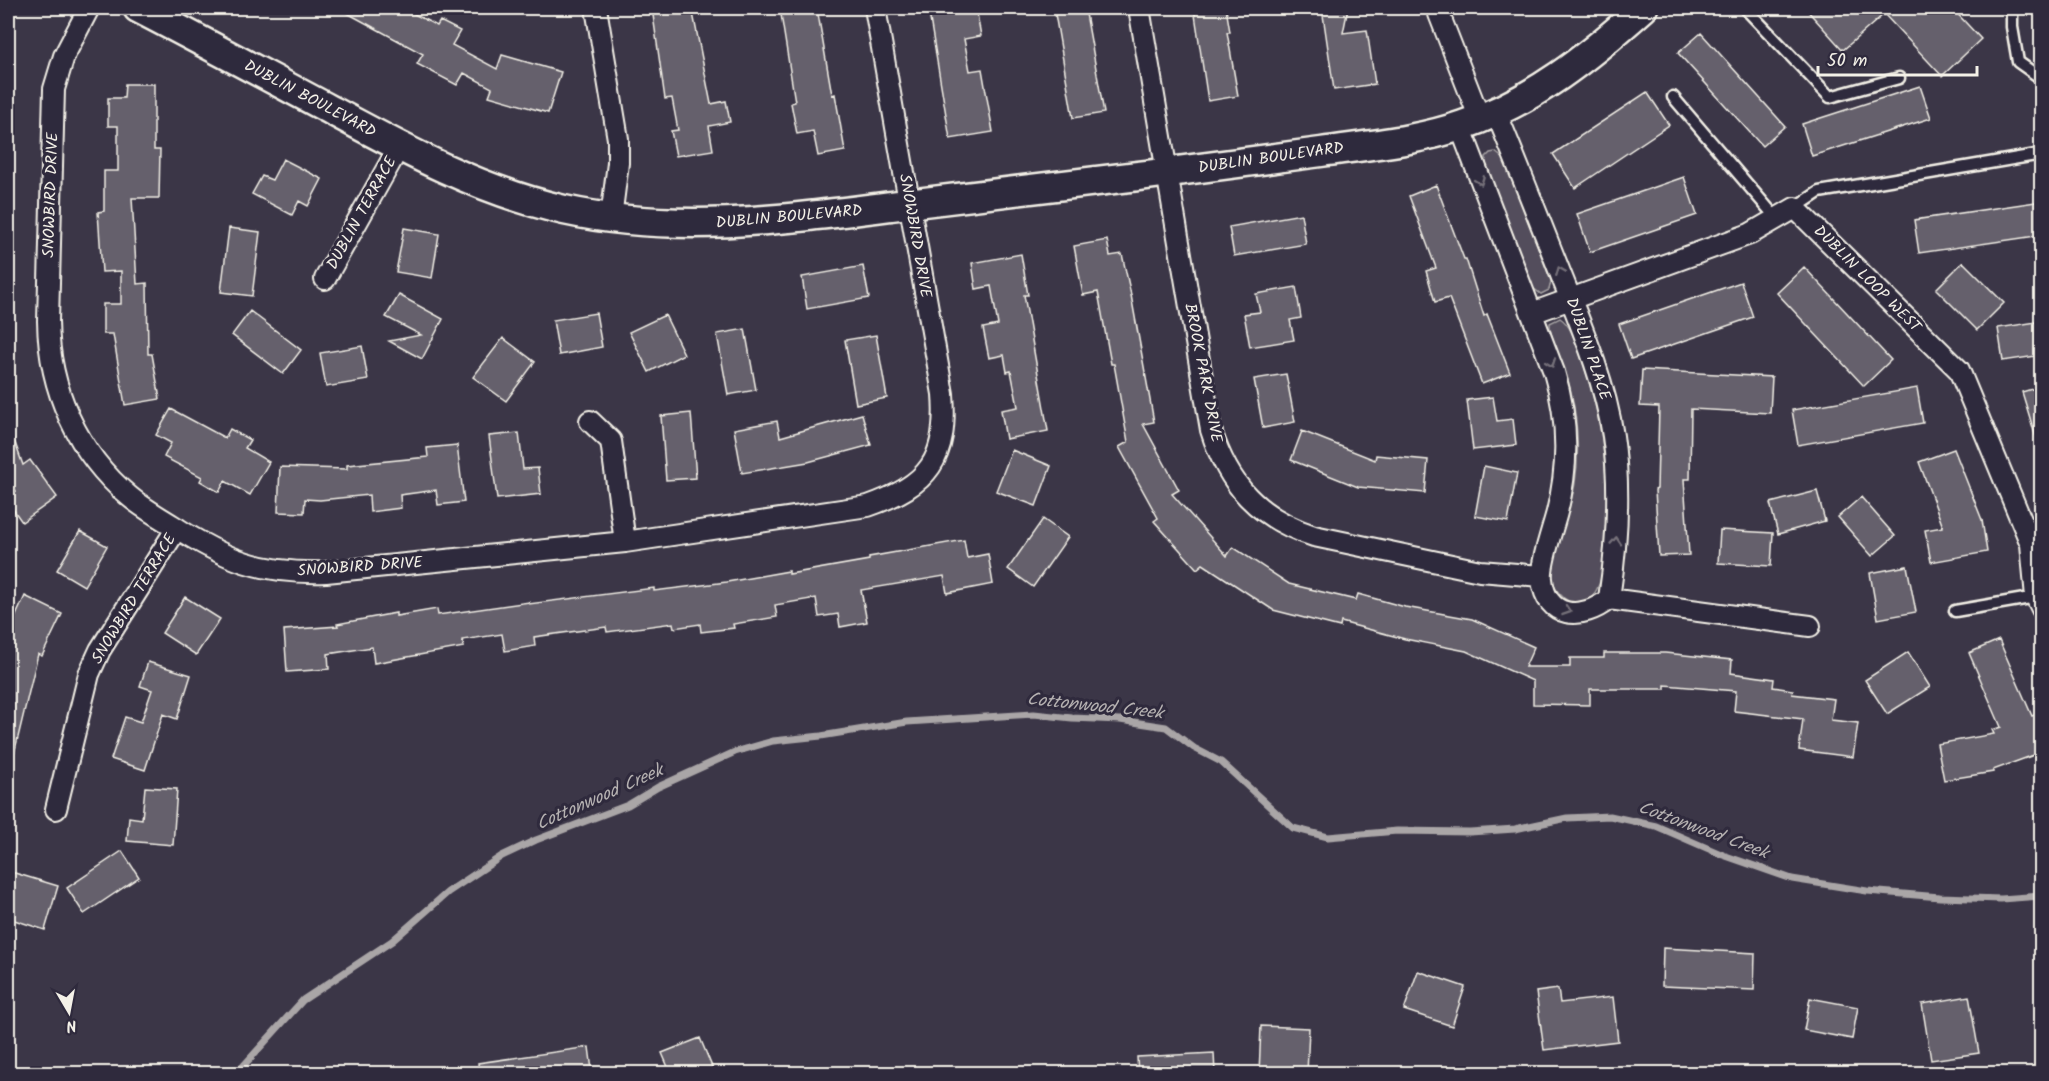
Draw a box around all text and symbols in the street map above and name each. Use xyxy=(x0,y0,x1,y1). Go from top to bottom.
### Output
scale bar xyxy=(1818,39,1977,77)
text: 50 m xyxy=(1827,47,1867,76)
street label: DUBLIN BOULEVARD xyxy=(239,54,381,144)
street label: SNOWBIRD DRIVE xyxy=(36,131,66,258)
street label: DUBLIN BOULEVARD xyxy=(1197,135,1345,181)
street label: DUBLIN TERRACE xyxy=(320,151,404,274)
street label: SNOWBIRD DRIVE xyxy=(892,172,938,301)
one-way arrow xyxy=(1473,175,1486,186)
street label: DUBLIN BOULEVARD xyxy=(715,198,863,236)
street label: DUBLIN LOOP WEST xyxy=(1807,219,1928,340)
one-way arrow xyxy=(1554,266,1567,277)
street label: DUBLIN PLACE xyxy=(1559,294,1617,404)
street label: BROOK PARK DRIVE xyxy=(1177,301,1229,445)
one-way arrow xyxy=(1543,357,1556,368)
street label: SNOWBIRD TERRACE xyxy=(85,529,183,669)
one-way arrow xyxy=(1609,536,1622,545)
street label: SNOWBIRD DRIVE xyxy=(297,550,424,584)
one-way arrow xyxy=(1561,604,1571,616)
water label: Cottonwood Creek xyxy=(1026,685,1167,729)
water label: Cottonwood Creek xyxy=(532,756,671,839)
water label: Cottonwood Creek xyxy=(1634,794,1775,869)
north arrow xyxy=(39,982,99,1042)
text: N xyxy=(64,1012,78,1038)

